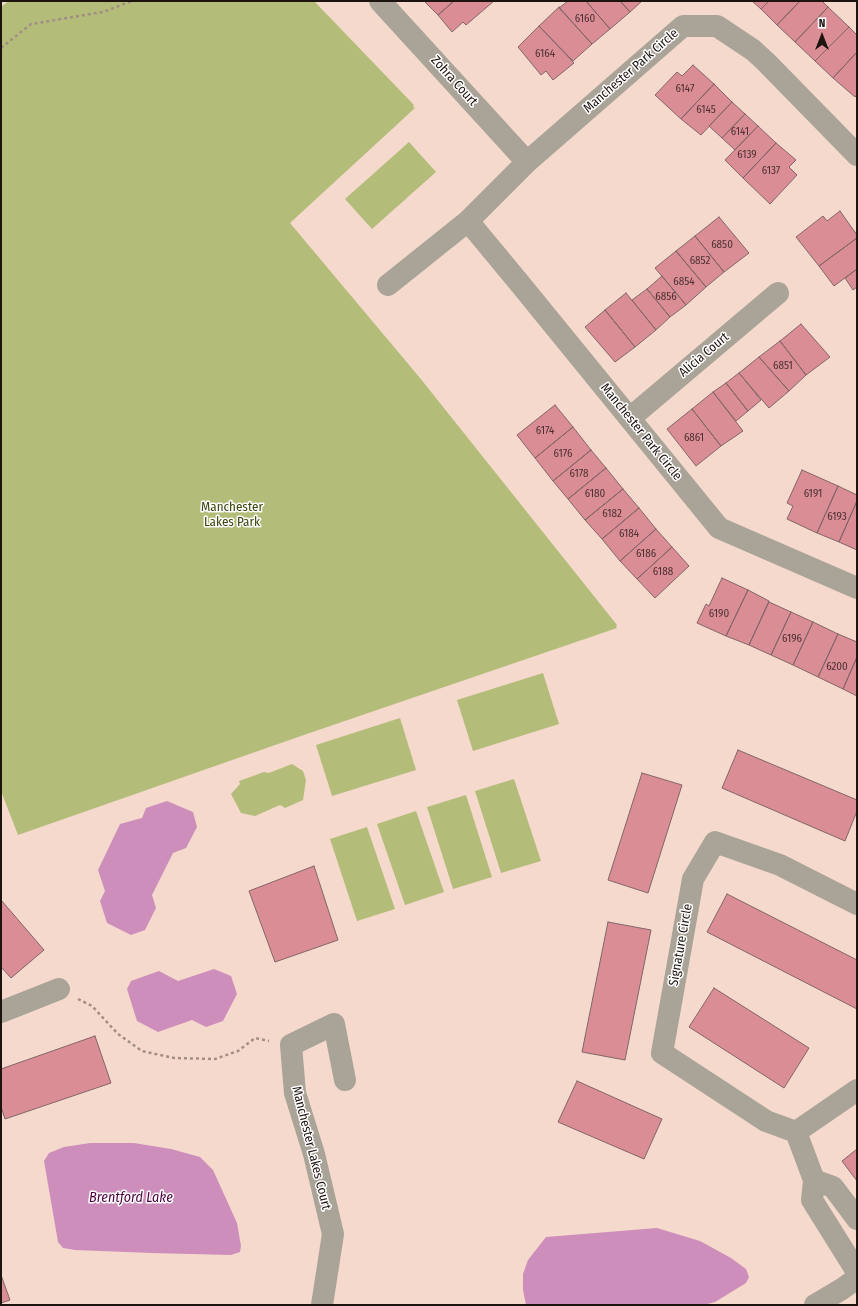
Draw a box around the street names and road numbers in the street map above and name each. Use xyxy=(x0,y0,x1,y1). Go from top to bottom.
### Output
street label: Manchester Park Circle xyxy=(580,26,682,116)
street label: Zohra Court xyxy=(428,53,480,109)
street label: Alicia Court xyxy=(676,330,732,380)
street label: Manchester Park Circle xyxy=(597,380,685,484)
street label: Signature Circle xyxy=(666,903,696,987)
street label: Manchester Lakes Court xyxy=(288,1085,334,1211)

